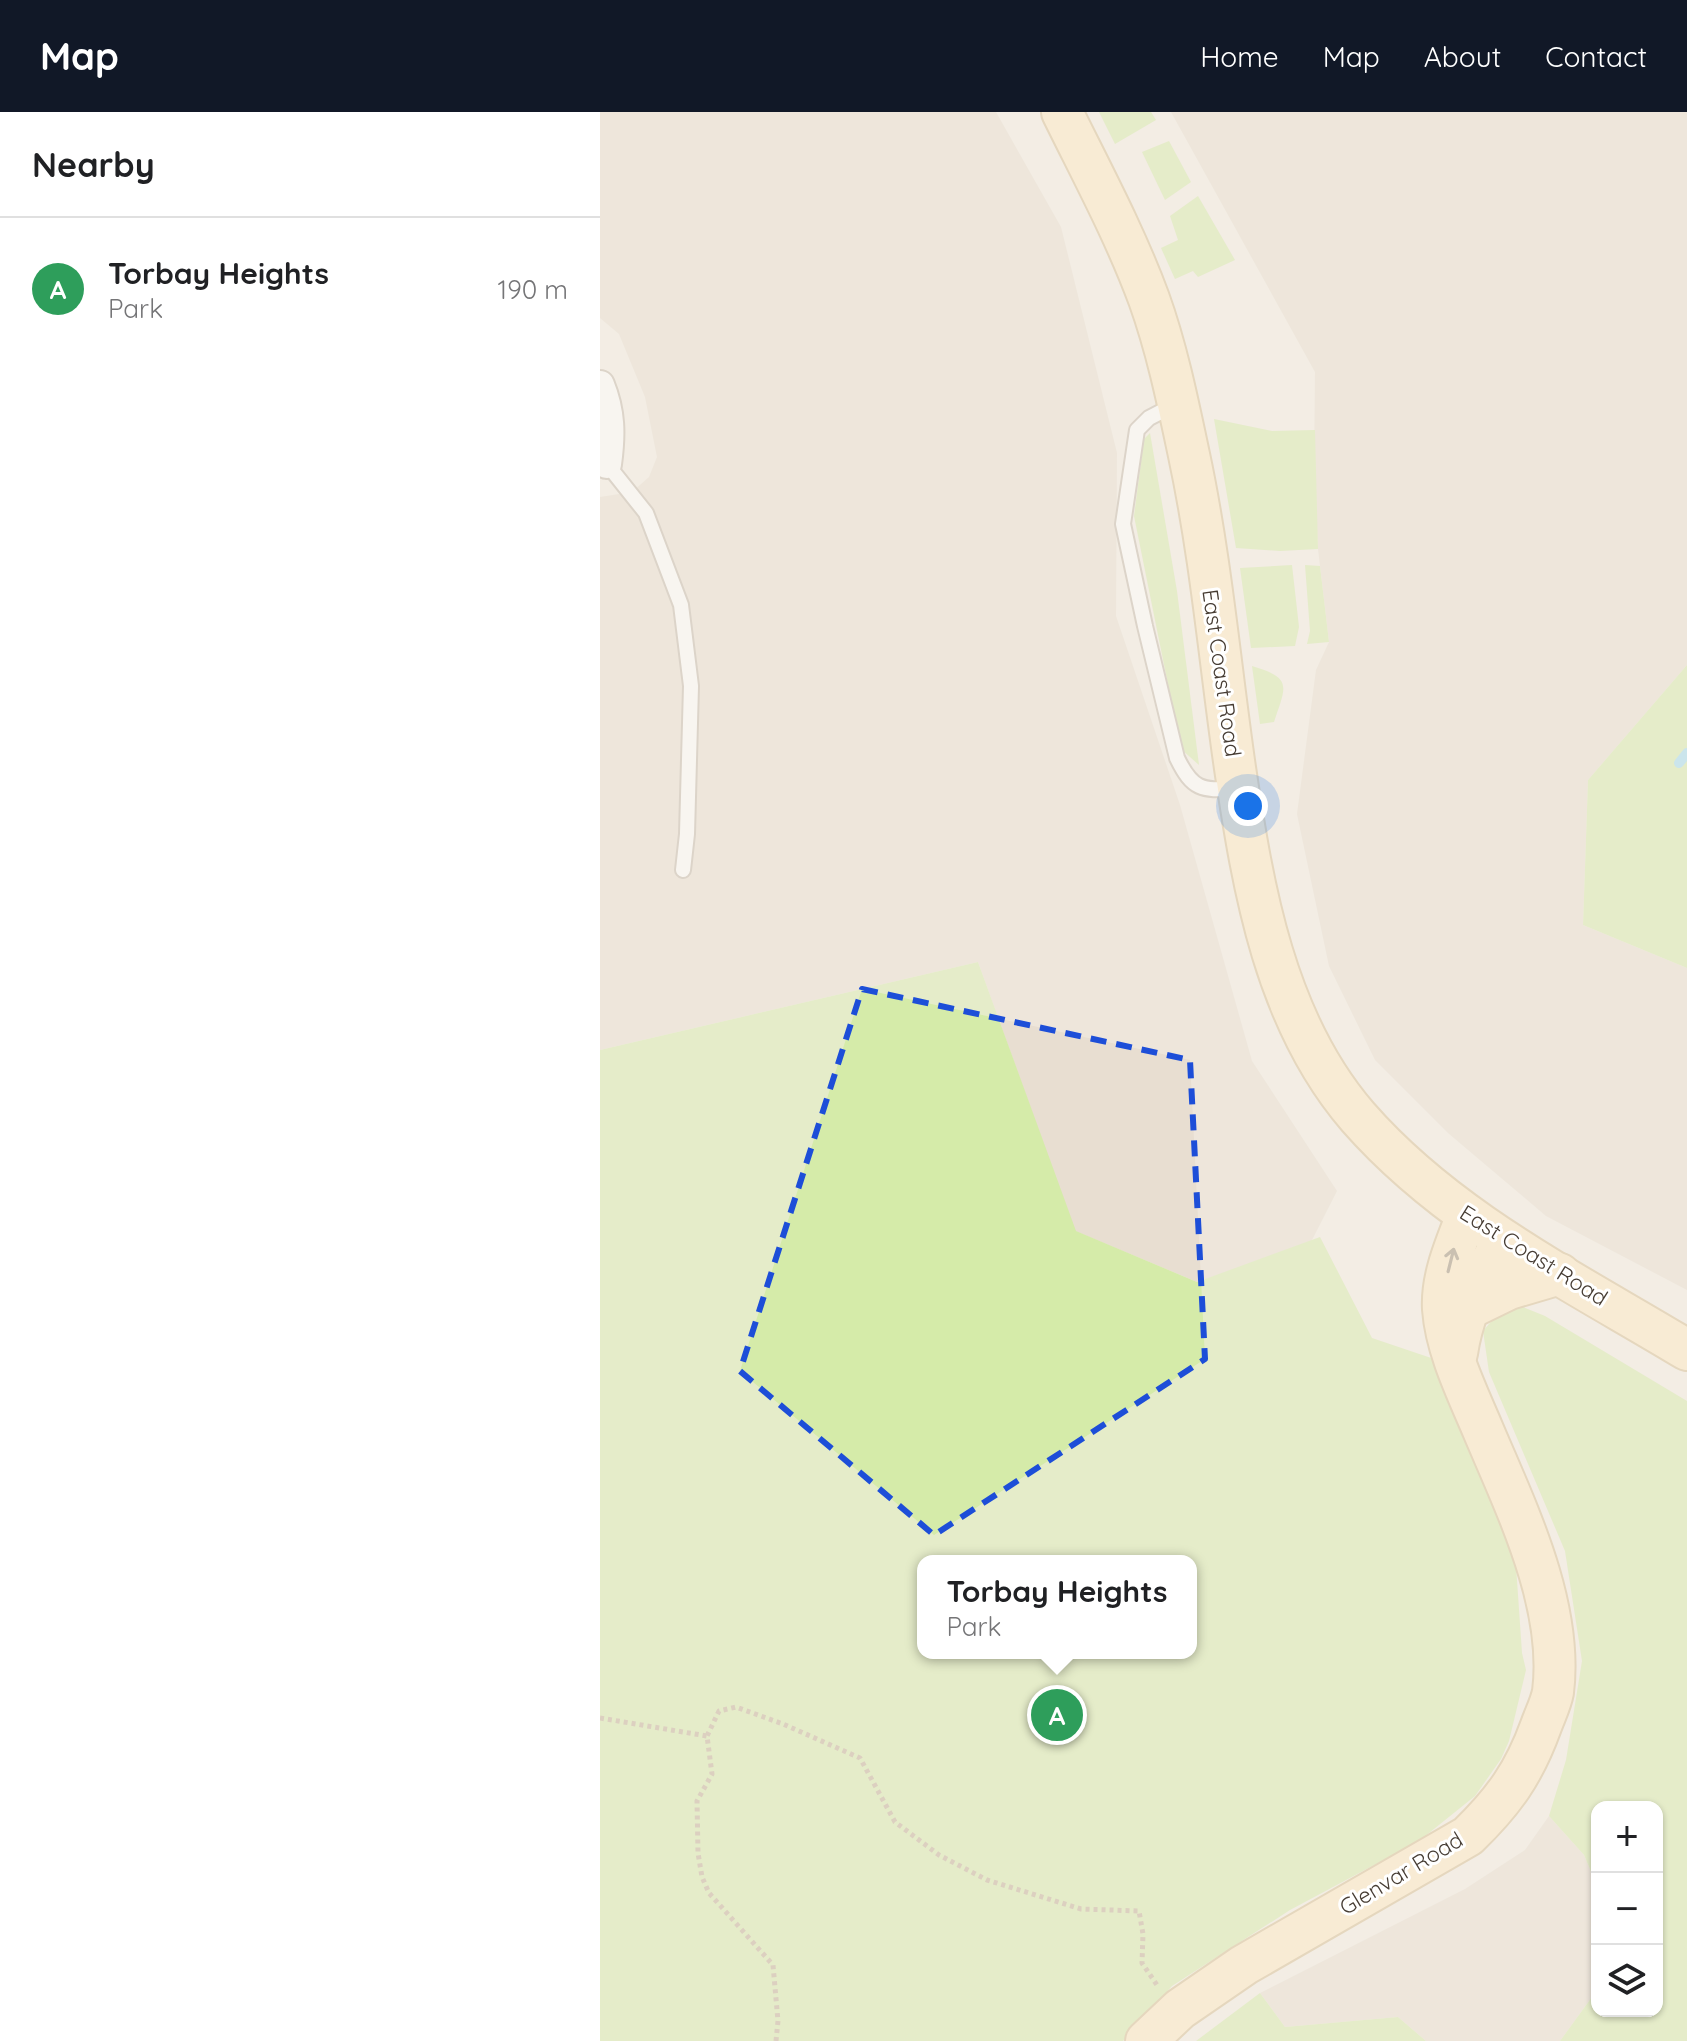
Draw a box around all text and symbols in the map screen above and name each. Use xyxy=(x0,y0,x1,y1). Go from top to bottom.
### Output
text: Map xyxy=(40,32,119,80)
text: Home xyxy=(1200,39,1279,74)
text: Map xyxy=(1323,39,1380,74)
text: About xyxy=(1424,39,1501,74)
text: Contact xyxy=(1545,39,1647,74)
text: Nearby xyxy=(32,143,155,186)
text: Torbay Heights xyxy=(108,254,329,292)
text: A xyxy=(50,273,66,306)
text: 190 m xyxy=(498,273,568,306)
text: Park xyxy=(108,292,163,325)
street label: East Coast Road xyxy=(1196,587,1248,759)
your location xyxy=(1228,786,1268,826)
street label: East Coast Road xyxy=(1455,1198,1613,1312)
one-way arrow xyxy=(1445,1247,1460,1273)
popup xyxy=(917,1555,1197,1659)
text: Torbay Heights xyxy=(946,1572,1168,1610)
text: Park xyxy=(946,1610,1002,1643)
pin: A xyxy=(1031,1685,1083,1745)
map controls xyxy=(1591,1801,1663,2017)
button: + xyxy=(1591,1801,1663,1873)
street label: Glenvar Road xyxy=(1334,1825,1468,1921)
button: − xyxy=(1591,1873,1663,1945)
button: layers xyxy=(1591,1945,1663,2017)

